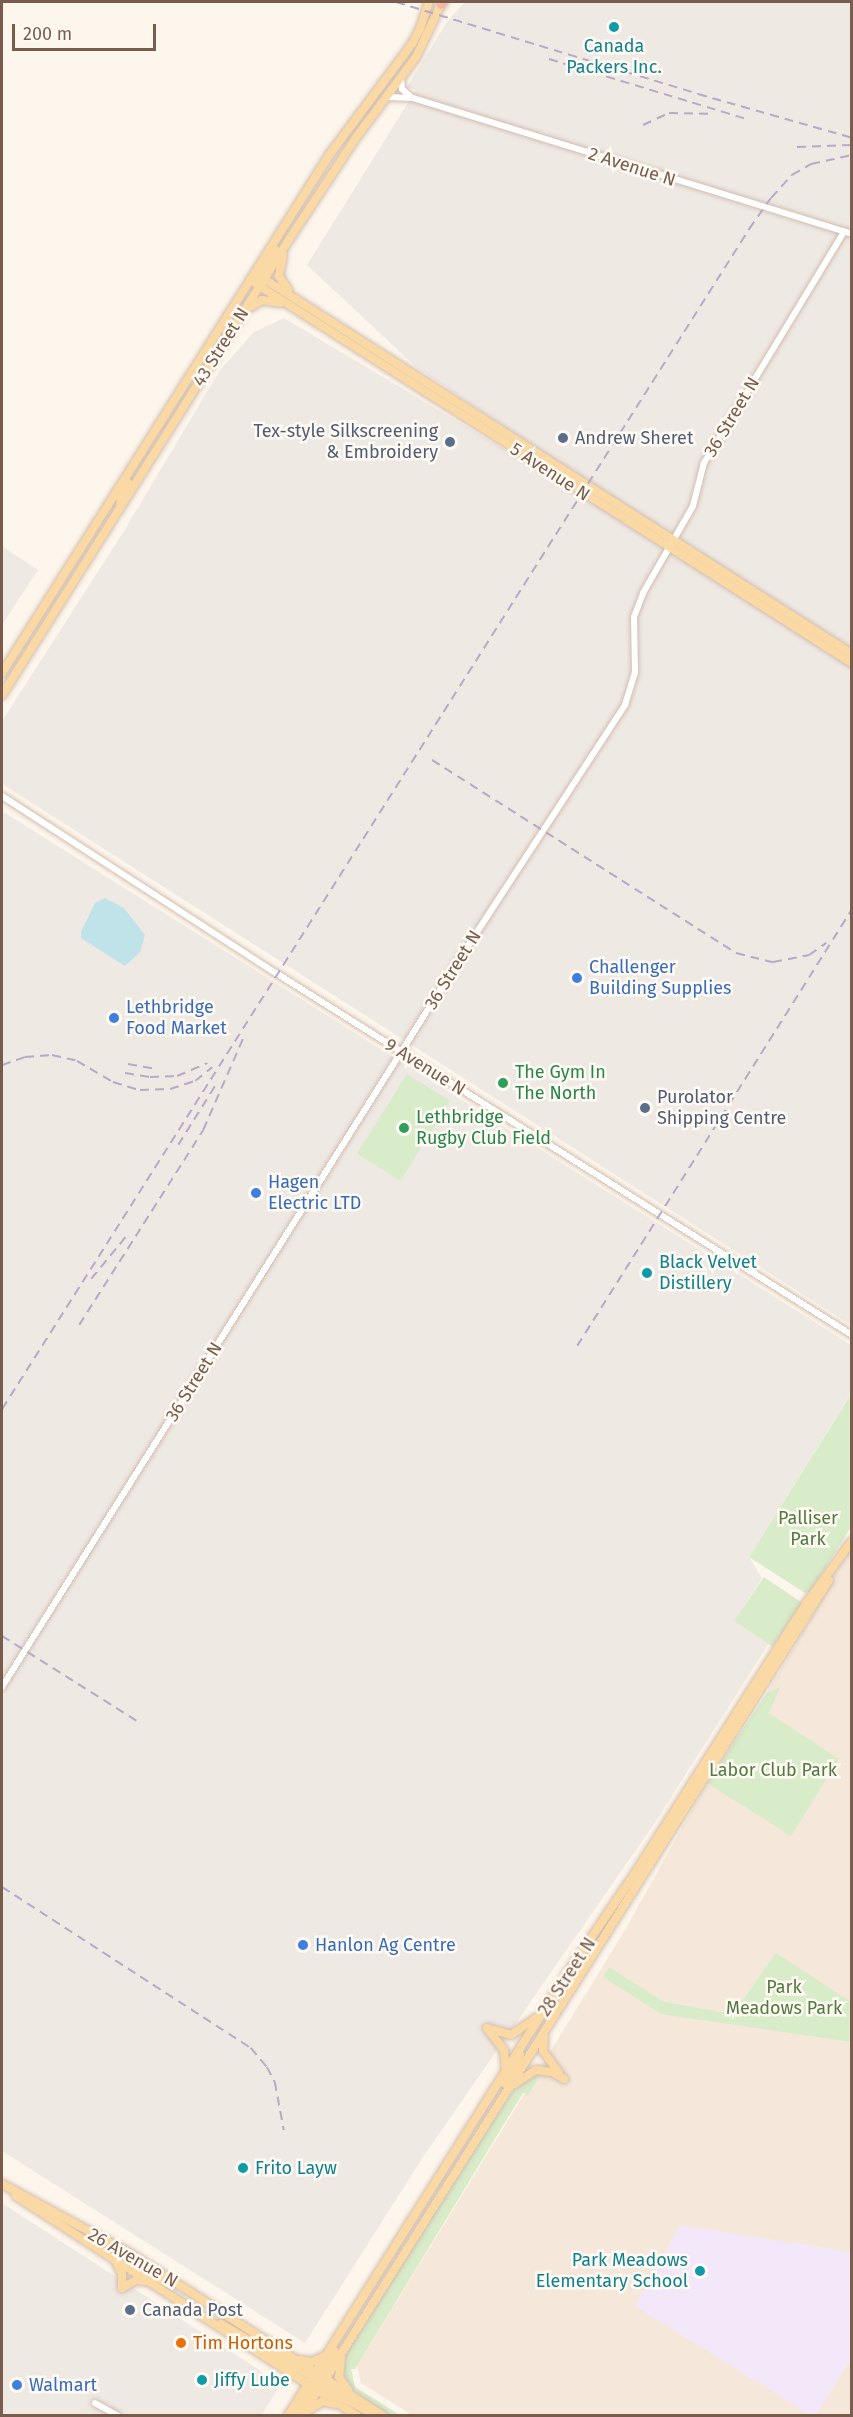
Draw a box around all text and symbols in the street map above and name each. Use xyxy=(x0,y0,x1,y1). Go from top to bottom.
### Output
scale bar xyxy=(15,12,159,50)
marker: Canada Packers Inc. xyxy=(607,20,621,34)
text: 200 m xyxy=(23,23,72,45)
place label: Canada Packers Inc. xyxy=(566,36,662,78)
street label: 2 Avenue N xyxy=(586,143,678,191)
street label: 43 Street N xyxy=(188,304,254,390)
street label: 36 Street N xyxy=(700,373,764,461)
place label: Tex-style Silkscreening & Embroidery xyxy=(253,421,438,464)
place label: Andrew Sheret xyxy=(575,427,693,449)
marker: Andrew Sheret xyxy=(556,431,570,445)
marker: Tex-style Silkscreening & Embroidery xyxy=(443,435,457,449)
street label: 5 Avenue N xyxy=(506,438,594,506)
street label: 36 Street N xyxy=(420,926,486,1014)
place label: Challenger Building Supplies xyxy=(589,957,731,1000)
marker: Challenger Building Supplies xyxy=(570,971,584,985)
place label: Lethbridge Food Market xyxy=(126,997,227,1040)
marker: Lethbridge Food Market xyxy=(107,1011,121,1025)
street label: 9 Avenue N xyxy=(381,1034,469,1100)
place label: The Gym In The North xyxy=(515,1062,606,1104)
marker: The Gym In The North xyxy=(496,1076,510,1090)
place label: Purolator Shipping Centre xyxy=(657,1087,786,1130)
marker: Purolator Shipping Centre xyxy=(638,1101,652,1115)
place label: Lethbridge Rugby Club Field xyxy=(416,1107,551,1150)
marker: Lethbridge Rugby Club Field xyxy=(397,1121,411,1135)
place label: Hagen Electric LTD xyxy=(268,1172,361,1214)
marker: Hagen Electric LTD xyxy=(249,1186,263,1200)
place label: Black Velvet Distillery xyxy=(659,1252,757,1294)
marker: Black Velvet Distillery xyxy=(640,1266,654,1280)
street label: 36 Street N xyxy=(161,1338,227,1426)
park label: Palliser Park xyxy=(778,1508,838,1550)
park label: Labor Club Park xyxy=(709,1759,837,1781)
place label: Hanlon Ag Centre xyxy=(315,1934,456,1956)
street label: 28 Street N xyxy=(534,1934,600,2020)
marker: Hanlon Ag Centre xyxy=(296,1938,310,1952)
park label: Park Meadows Park xyxy=(726,1977,842,2020)
place label: Frito Layw xyxy=(255,2157,337,2179)
marker: Frito Layw xyxy=(236,2161,250,2175)
street label: 26 Avenue N xyxy=(84,2224,182,2292)
place label: Park Meadows Elementary School xyxy=(536,2250,688,2292)
marker: Park Meadows Elementary School xyxy=(693,2264,707,2278)
place label: Canada Post xyxy=(142,2299,243,2321)
marker: Canada Post xyxy=(123,2303,137,2317)
place label: Tim Hortons xyxy=(193,2332,293,2354)
marker: Tim Hortons xyxy=(174,2336,188,2350)
place label: Jiffy Lube xyxy=(214,2369,290,2391)
marker: Jiffy Lube xyxy=(195,2373,209,2387)
place label: Walmart xyxy=(29,2374,97,2396)
marker: Walmart xyxy=(10,2378,24,2392)

